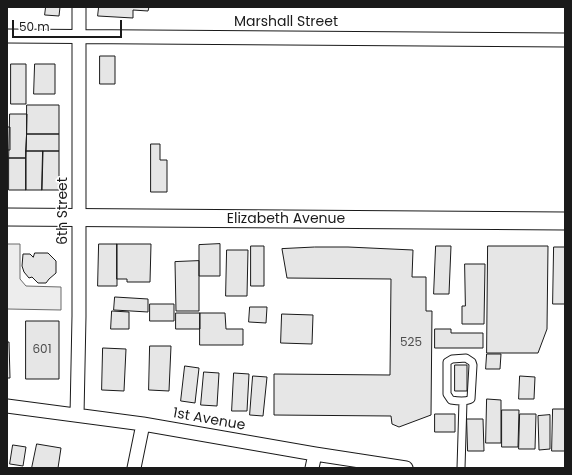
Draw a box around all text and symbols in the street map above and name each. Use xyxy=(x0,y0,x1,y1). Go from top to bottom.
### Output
scale bar xyxy=(14,12,124,38)
street label: Marshall Street xyxy=(234,14,338,30)
text: 50 m xyxy=(19,18,50,35)
street label: 6th Street xyxy=(55,177,71,245)
street label: Elizabeth Avenue xyxy=(227,211,345,227)
house number: 525 xyxy=(400,336,422,350)
house number: 601 xyxy=(33,343,51,357)
street label: 1st Avenue xyxy=(172,405,246,435)

